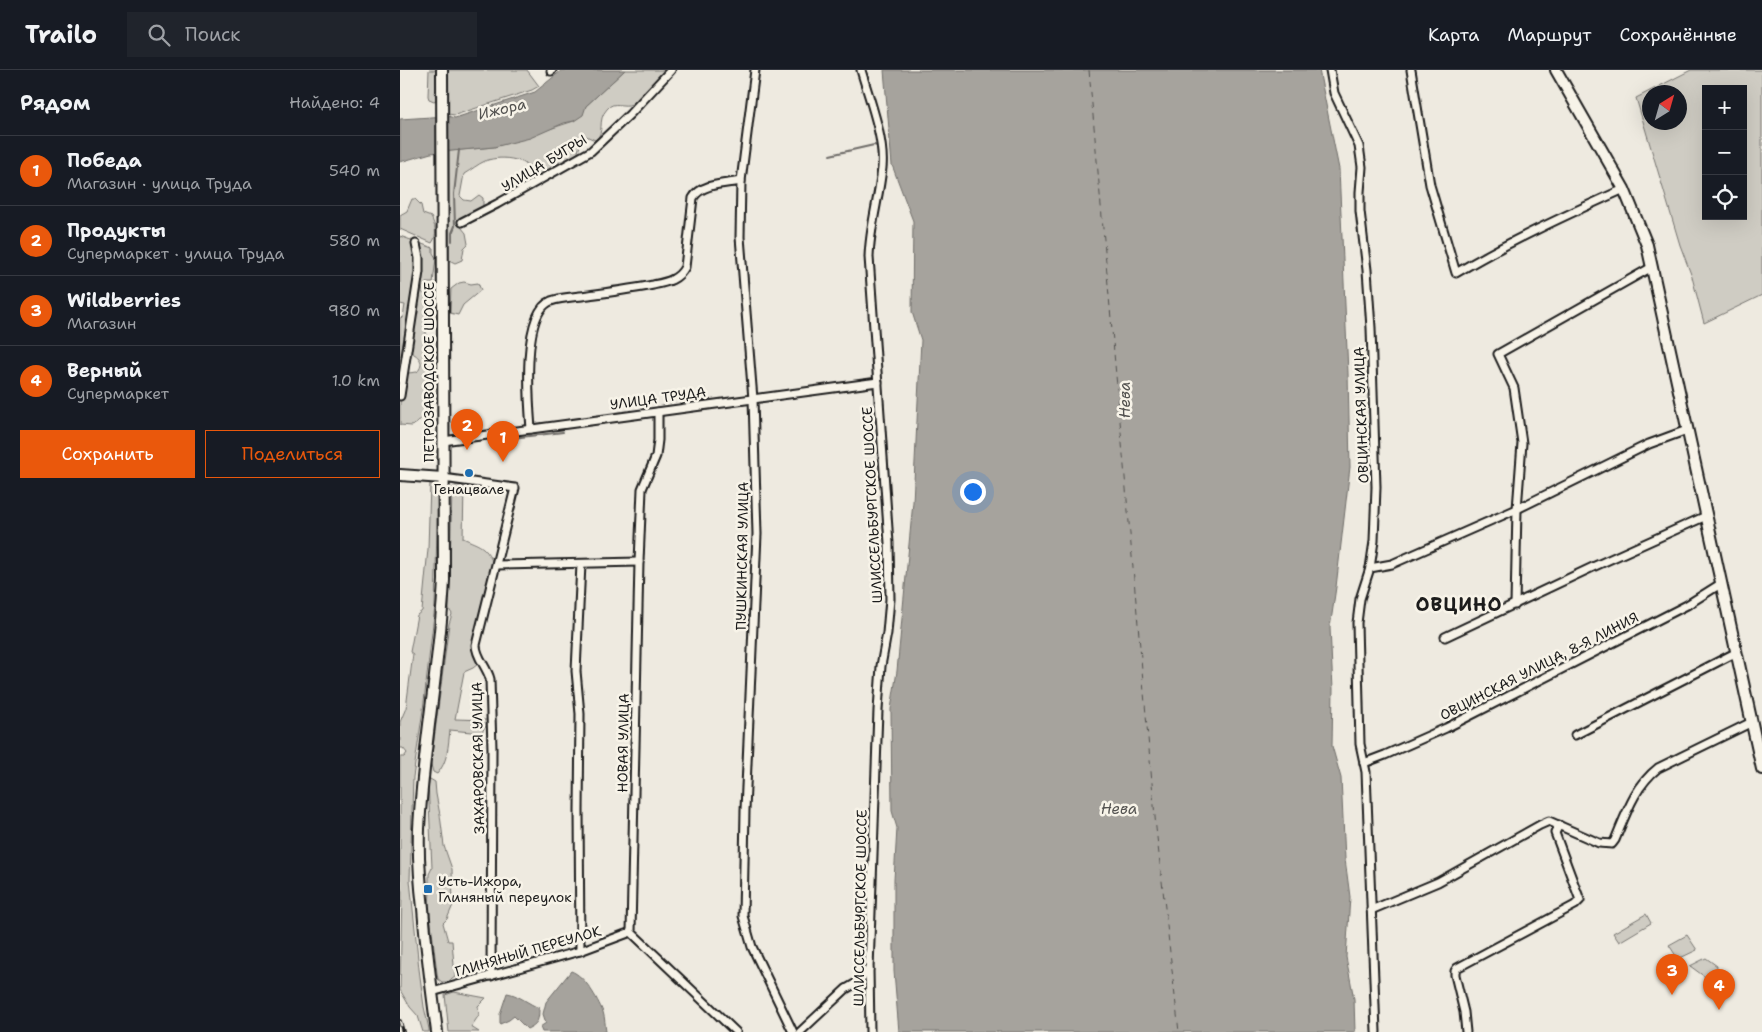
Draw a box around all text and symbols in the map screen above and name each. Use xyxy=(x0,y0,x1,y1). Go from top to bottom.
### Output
search box xyxy=(127,12,477,57)
text: Trailo xyxy=(25,19,97,51)
icon: search xyxy=(145,21,173,49)
text: Поиск xyxy=(185,22,240,47)
text: Карта xyxy=(1428,23,1479,47)
text: Маршрут xyxy=(1507,23,1591,47)
text: Сохранённые xyxy=(1619,23,1737,47)
north arrow xyxy=(1642,85,1687,130)
map controls xyxy=(1702,85,1747,220)
button: + xyxy=(1702,85,1747,130)
text: Рядом xyxy=(20,89,90,117)
text: Найдено: 4 xyxy=(289,92,380,113)
water label: Ижора xyxy=(476,94,528,124)
street label: УЛИЦА БУГРЫ xyxy=(498,130,590,196)
button: − xyxy=(1702,130,1747,175)
text: Победа xyxy=(67,148,142,173)
text: 1 xyxy=(32,160,40,181)
text: 540 m xyxy=(329,160,380,181)
text: Магазин · улица Труда xyxy=(67,173,252,194)
button: locate xyxy=(1702,175,1747,220)
text: Продукты xyxy=(67,218,166,243)
text: 2 xyxy=(30,230,42,251)
text: 580 m xyxy=(329,230,380,251)
text: Супермаркет · улица Труда xyxy=(67,243,284,264)
street label: ПЕТРОЗАВОДСКОЕ ШОССЕ xyxy=(420,282,438,462)
text: Wildberries xyxy=(67,288,181,313)
text: 3 xyxy=(30,300,42,321)
text: 980 m xyxy=(328,300,380,321)
text: Магазин xyxy=(67,313,136,334)
street label: ОВЦИНСКАЯ УЛИЦА xyxy=(1350,346,1372,484)
text: Верный xyxy=(67,358,142,383)
text: 4 xyxy=(30,370,42,391)
text: 1.0 km xyxy=(332,370,380,391)
street label: УЛИЦА ТРУДА xyxy=(609,382,707,414)
water label: Нева xyxy=(1115,382,1135,418)
text: Супермаркет xyxy=(67,383,169,404)
street label: ШЛИССЕЛЬБУРГСКОЕ ШОССЕ xyxy=(858,406,886,604)
pin: 2 xyxy=(451,409,483,450)
pin: 1 xyxy=(487,421,519,462)
button: Сохранить xyxy=(20,430,195,478)
button: Поделиться xyxy=(205,430,380,478)
marker: Генацвале xyxy=(463,467,475,479)
your location xyxy=(960,479,986,505)
place label: Генацвале xyxy=(434,480,504,498)
street label: ПУШКИНСКАЯ УЛИЦА xyxy=(732,482,752,630)
district label: ОВЦИНО xyxy=(1415,592,1503,617)
street label: ОВЦИНСКАЯ УЛИЦА, 8-Я ЛИНИЯ xyxy=(1437,608,1641,724)
street label: ЗАХАРОВСКАЯ УЛИЦА xyxy=(468,682,488,834)
street label: НОВАЯ УЛИЦА xyxy=(613,693,633,793)
water label: Нева xyxy=(1101,799,1137,819)
street label: ШЛИССЕЛЬБУРГСКОЕ ШОССЕ xyxy=(849,809,871,1007)
place label: Усть-Ижора, Глиняный переулок xyxy=(438,872,572,906)
marker: Усть-Ижора, Глиняный переулок xyxy=(422,883,434,895)
street label: ГЛИНЯНЫЙ ПЕРЕУЛОК xyxy=(453,921,603,981)
pin: 3 xyxy=(1656,954,1688,995)
pin: 4 xyxy=(1703,969,1735,1010)

